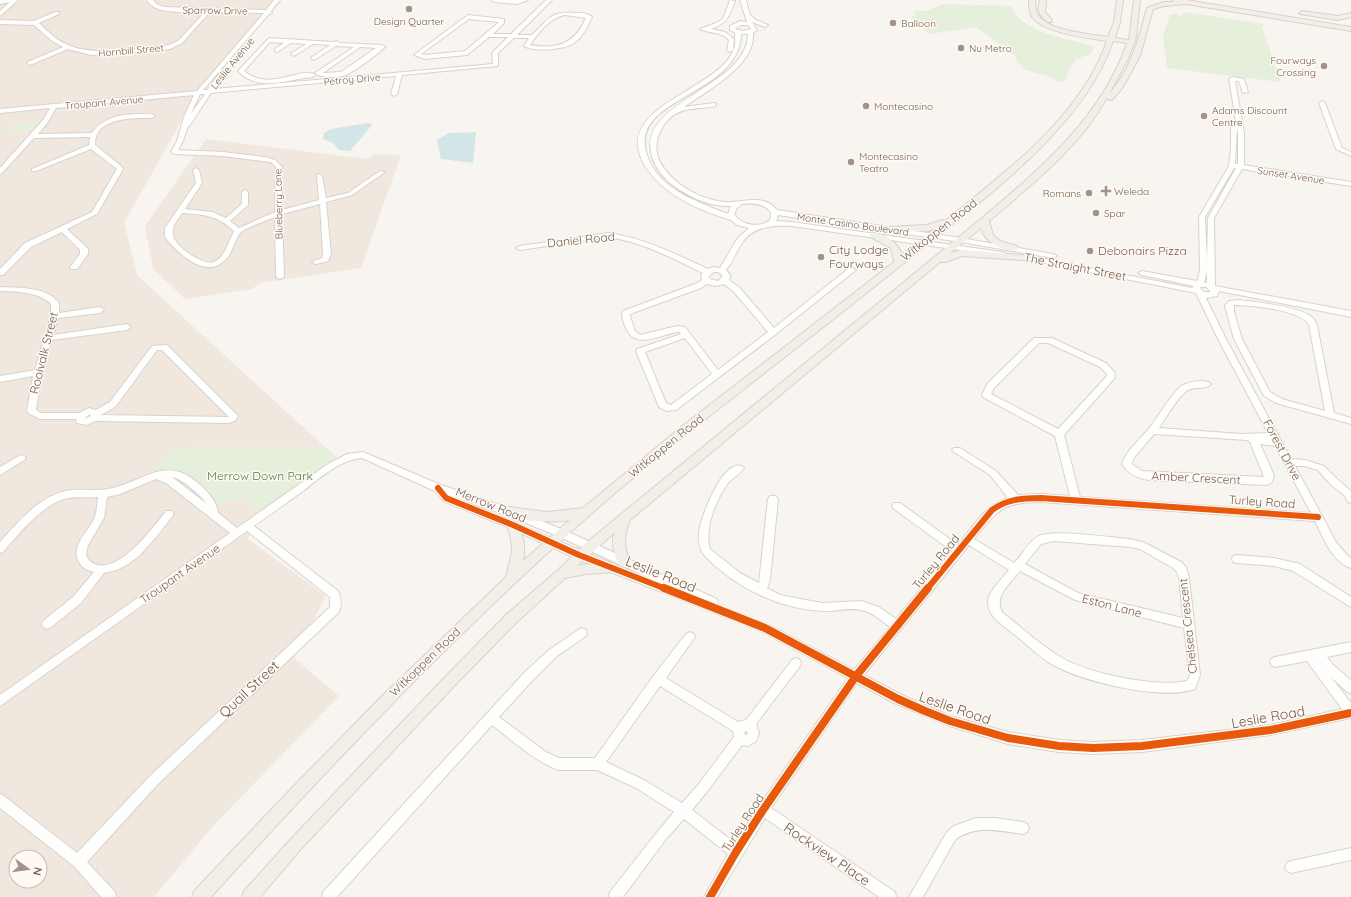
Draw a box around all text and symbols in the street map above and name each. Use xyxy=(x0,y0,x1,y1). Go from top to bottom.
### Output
street label: Sparrow Drive xyxy=(182,3,248,18)
marker: Design Quarter xyxy=(404,4,414,14)
place label: Design Quarter xyxy=(374,15,444,28)
place label: Balloon xyxy=(901,17,936,30)
marker: Balloon xyxy=(888,18,898,28)
street label: Leslie Avenue xyxy=(208,35,257,92)
street label: Hornbill Street xyxy=(98,41,165,60)
place label: Nu Metro xyxy=(969,42,1012,55)
marker: Nu Metro xyxy=(956,43,966,53)
place label: Fourways Crossing xyxy=(1271,54,1316,79)
marker: Fourways Crossing xyxy=(1319,61,1329,71)
street label: Petroy Drive xyxy=(323,71,381,88)
street label: Troupant Avenue xyxy=(64,93,144,112)
place label: Montecasino xyxy=(874,100,933,113)
marker: Montecasino xyxy=(861,101,871,111)
place label: Adams Discount Centre xyxy=(1212,104,1288,129)
marker: Adams Discount Centre xyxy=(1199,111,1209,121)
place label: Montecasino Teatro xyxy=(859,150,918,175)
marker: Montecasino Teatro xyxy=(846,157,856,167)
street label: Sunset Avenue xyxy=(1256,164,1326,187)
street label: Blueberry Lane xyxy=(271,168,286,239)
place label: Weleda xyxy=(1114,185,1149,198)
marker: Weleda xyxy=(1101,186,1111,196)
place label: Romans xyxy=(1043,187,1081,200)
marker: Romans xyxy=(1084,188,1094,198)
street label: Witkoppen Road xyxy=(897,195,980,264)
place label: Spar xyxy=(1104,207,1126,220)
marker: Spar xyxy=(1091,208,1101,218)
street label: Monte Casino Boulevard xyxy=(796,210,910,239)
street label: Daniel Road xyxy=(546,228,616,251)
place label: City Lodge Fourways xyxy=(829,242,889,271)
place label: Debonairs Pizza xyxy=(1098,243,1187,258)
marker: Debonairs Pizza xyxy=(1085,246,1095,256)
street label: The Straight Street xyxy=(1023,249,1127,284)
marker: City Lodge Fourways xyxy=(816,252,826,262)
street label: Rooivalk Street xyxy=(26,310,61,395)
street label: Witkoppen Road xyxy=(625,411,707,481)
street label: Forest Drive xyxy=(1260,417,1305,483)
park label: Merrow Down Park xyxy=(207,468,313,483)
street label: Amber Crescent xyxy=(1151,468,1241,487)
street label: Merrow Road xyxy=(454,484,529,526)
street label: Turley Road xyxy=(1228,492,1296,511)
street label: Turley Road xyxy=(909,531,962,592)
street label: Troupant Avenue xyxy=(137,540,223,607)
street label: Leslie Road xyxy=(623,552,699,596)
street label: Chelsea Crescent xyxy=(1175,578,1200,674)
street label: Eston Lane xyxy=(1081,590,1144,621)
street label: Witkoppen Road xyxy=(386,624,463,699)
street label: Quail Street xyxy=(215,656,283,721)
street label: Leslie Road xyxy=(917,687,993,729)
street label: Leslie Road xyxy=(1230,702,1306,732)
street label: Turley Road xyxy=(718,791,767,855)
street label: Rockview Place xyxy=(780,818,874,890)
north arrow xyxy=(8,849,48,889)
text: N xyxy=(30,866,45,877)

